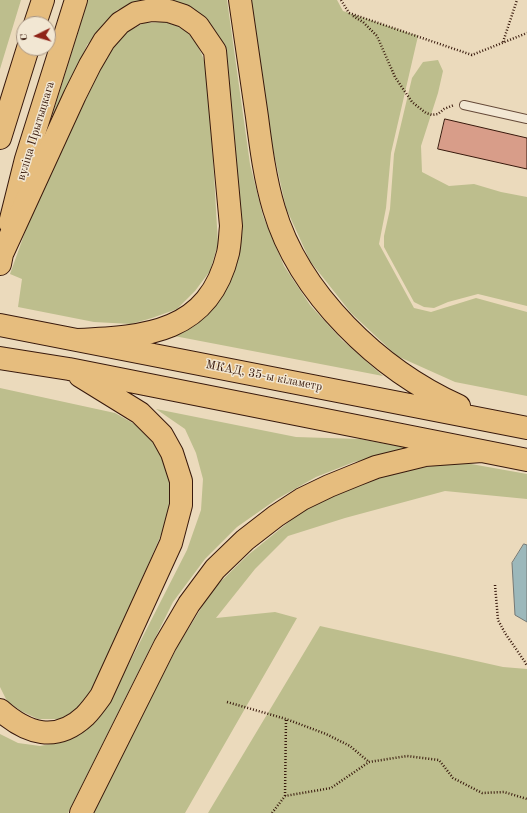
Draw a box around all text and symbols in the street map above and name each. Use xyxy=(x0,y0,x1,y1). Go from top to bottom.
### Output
north arrow xyxy=(16,16,56,56)
text: С xyxy=(19,33,30,41)
street label: вуліца Прытыцкага xyxy=(14,80,58,182)
street label: МКАД, 35-ы кіламетр xyxy=(205,358,323,394)

